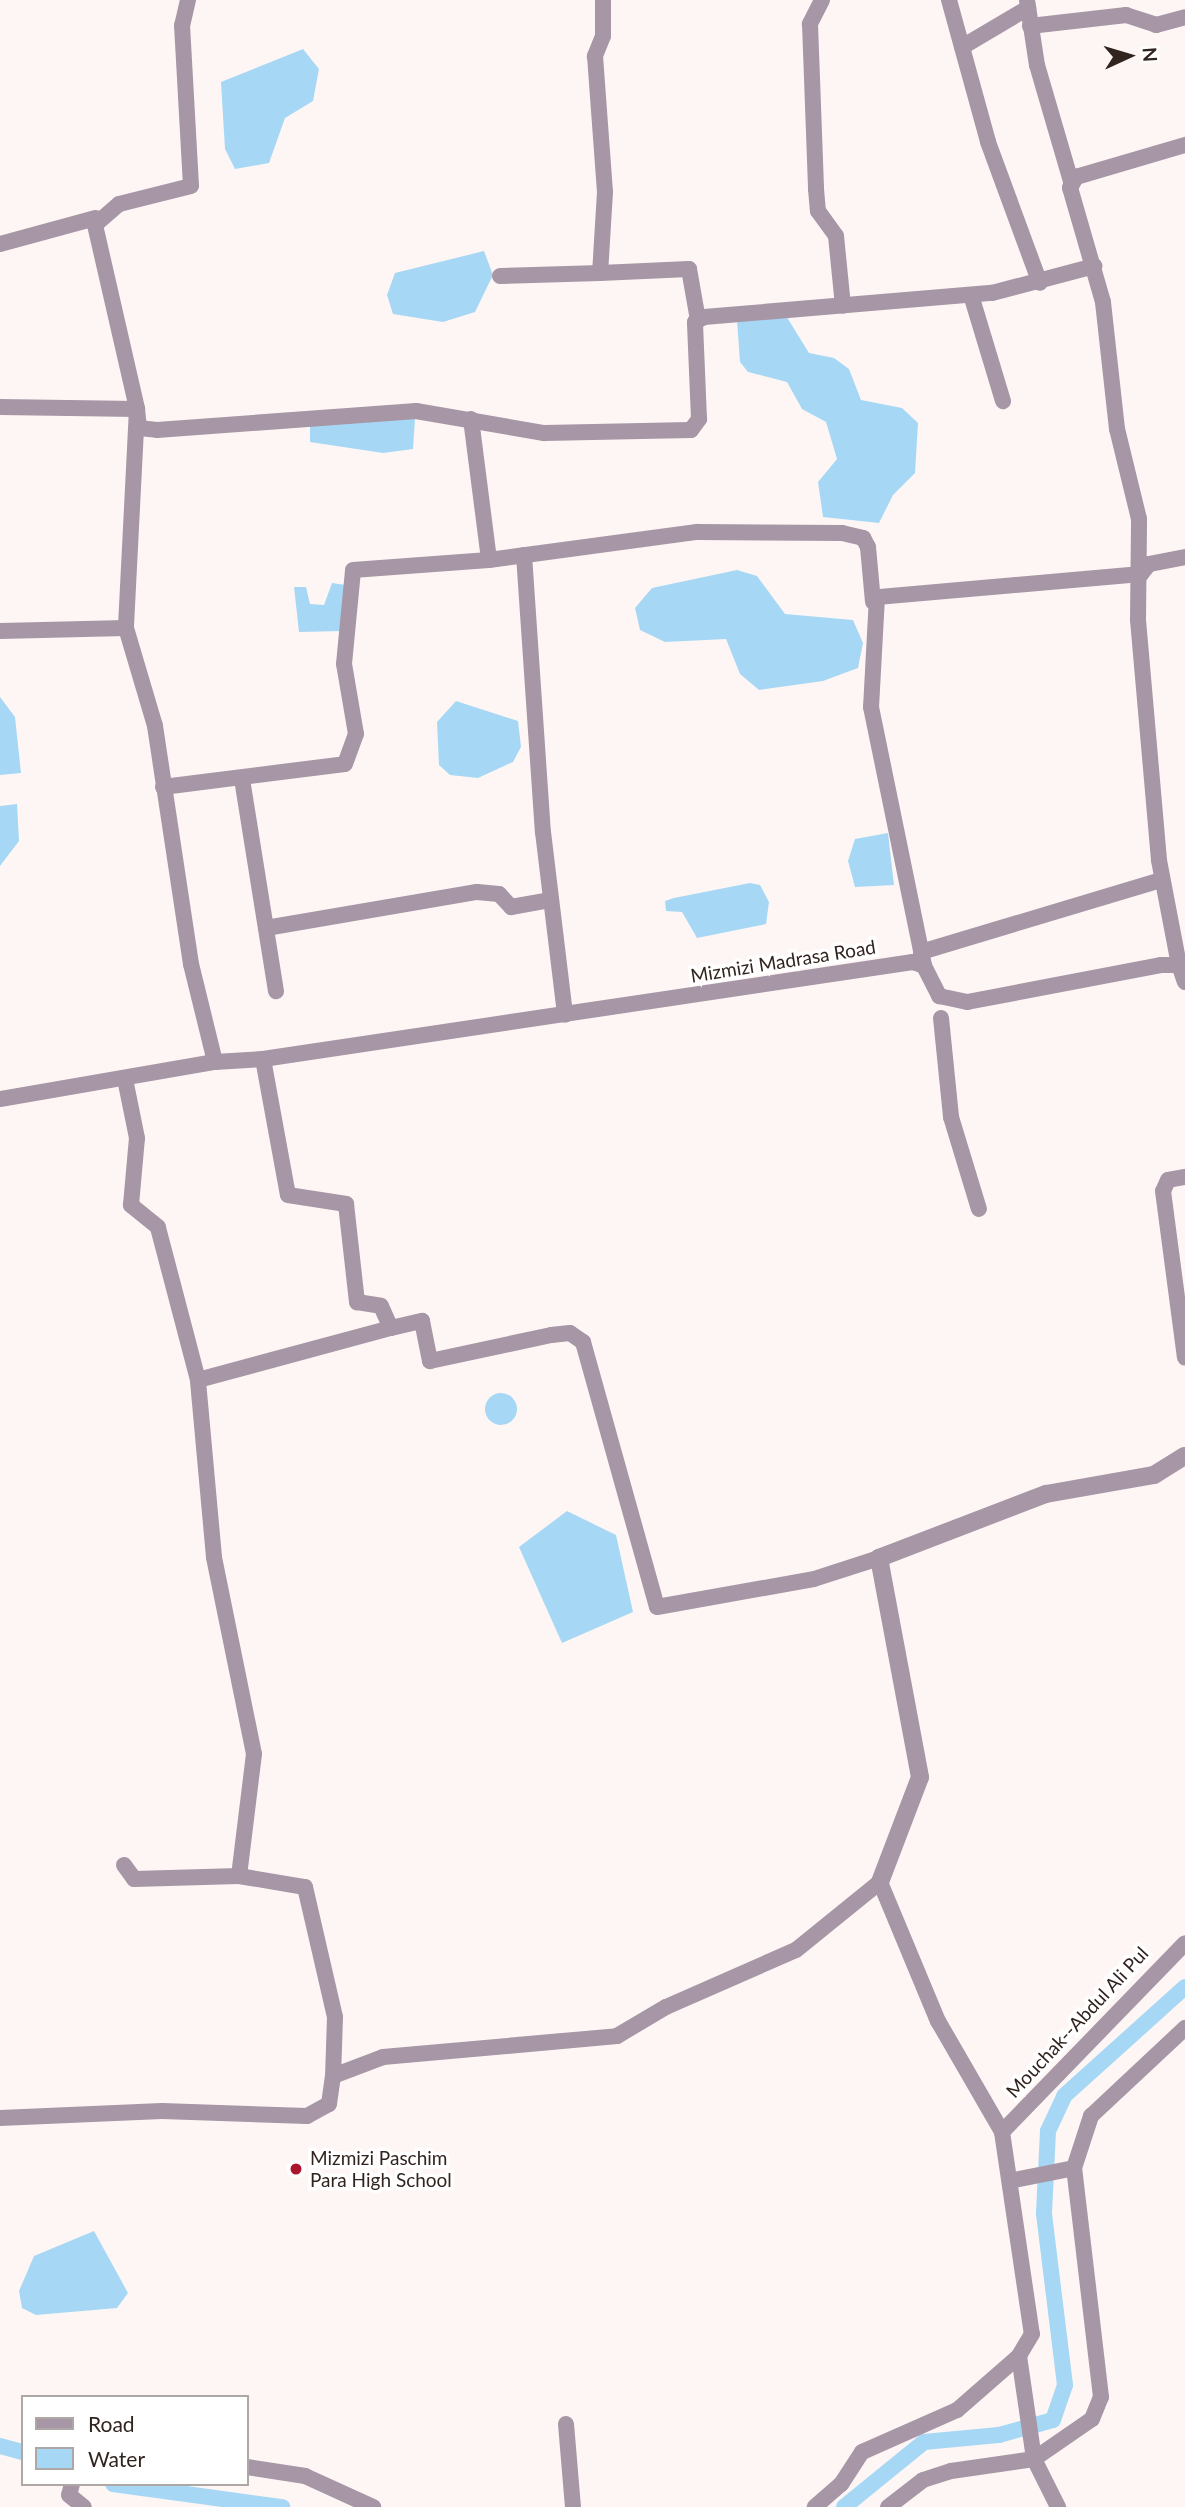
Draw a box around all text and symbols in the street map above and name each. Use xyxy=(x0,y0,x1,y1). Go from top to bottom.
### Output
north arrow xyxy=(1094,21,1164,91)
text: N xyxy=(1138,46,1162,63)
street label: Mizmizi Madrasa Road xyxy=(689,935,877,987)
street label: Mouchak--Abdul Ali Pul xyxy=(1001,1942,1153,2102)
place label: Mizmizi Paschim Para High School xyxy=(310,2147,452,2191)
marker: Mizmizi Paschim Para High School xyxy=(288,2161,304,2177)
legend xyxy=(21,2395,248,2486)
text: Road xyxy=(88,2411,135,2436)
text: Water xyxy=(88,2446,145,2471)

